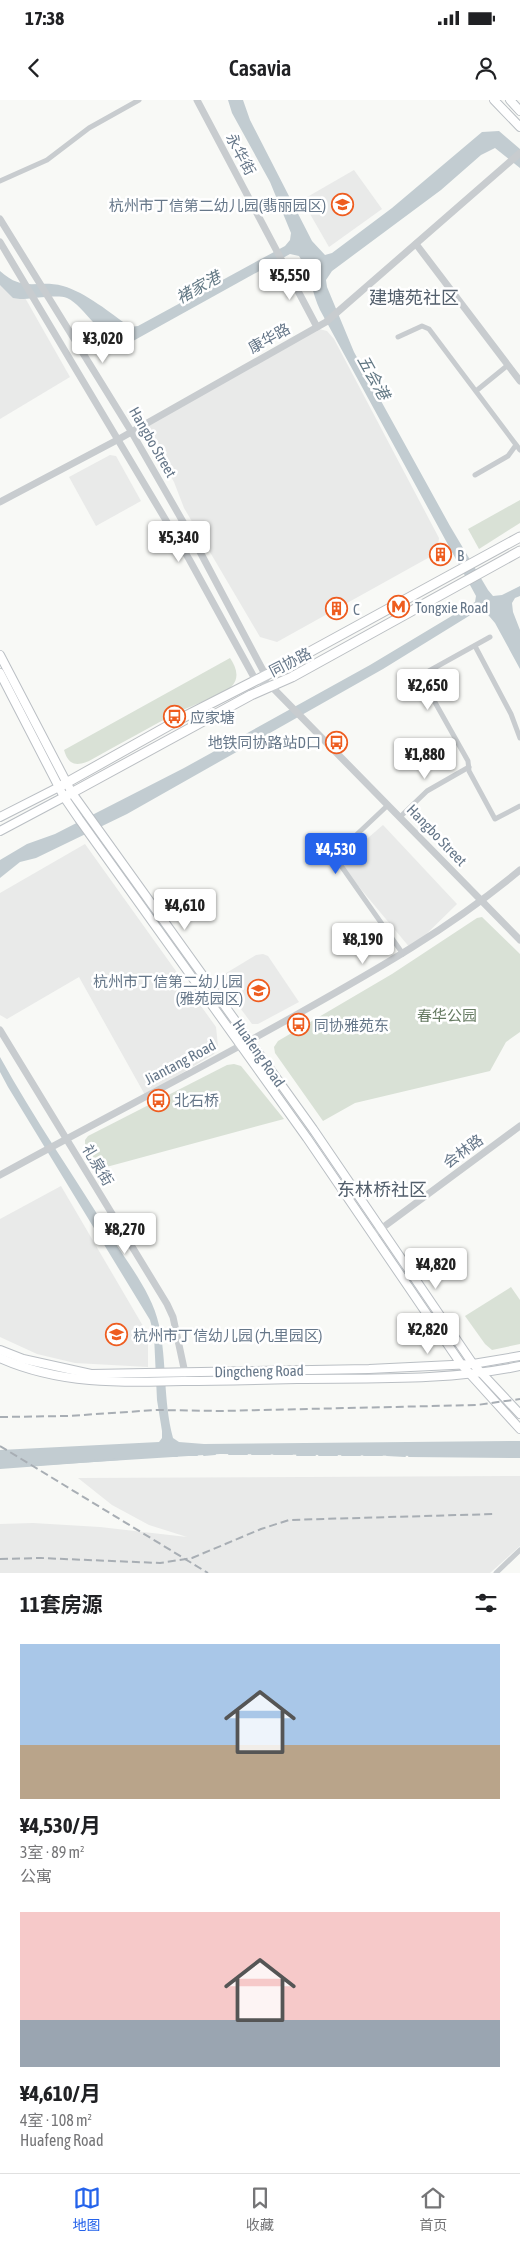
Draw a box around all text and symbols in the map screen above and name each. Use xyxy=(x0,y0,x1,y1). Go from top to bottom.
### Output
text: 17:38 xyxy=(25,7,64,29)
icon: back xyxy=(20,54,48,82)
icon: person xyxy=(472,54,500,82)
text: Casavia xyxy=(229,55,291,81)
street label: 永华街 xyxy=(223,130,259,178)
school or university icon: 杭州市丁信第二幼儿园(翡丽园区) xyxy=(330,193,354,217)
place label: 杭州市丁信第二幼儿园(翡丽园区) xyxy=(109,197,326,214)
pin: ¥5,550 xyxy=(249,258,331,301)
text: ¥5,550 xyxy=(270,266,310,284)
water label: 褚家港 xyxy=(173,267,225,307)
district label: 建塘苑社区 xyxy=(369,287,459,308)
street label: 康华路 xyxy=(245,320,293,356)
pin: ¥3,020 xyxy=(62,322,144,364)
text: ¥3,020 xyxy=(83,329,123,347)
water label: 五会港 xyxy=(354,352,394,404)
street label: Hangbo Street xyxy=(126,404,180,480)
pin: ¥5,340 xyxy=(138,520,220,563)
text: ¥5,340 xyxy=(159,528,199,546)
building icon: B xyxy=(429,543,453,567)
place label: B xyxy=(457,547,464,564)
metro station icon: Tongxie Road xyxy=(387,595,411,619)
building icon: C xyxy=(325,597,349,621)
place label: Tongxie Road xyxy=(415,599,488,616)
place label: C xyxy=(353,601,360,618)
street label: 同协路 xyxy=(266,644,314,680)
pin: ¥2,650 xyxy=(387,668,469,711)
text: ¥2,650 xyxy=(408,676,448,694)
bus stop icon: 应家塘 xyxy=(162,705,186,729)
place label: 应家塘 xyxy=(190,709,235,726)
bus stop icon: 地铁同协路站D口 xyxy=(325,730,349,754)
place label: 地铁同协路站D口 xyxy=(208,734,321,751)
pin: ¥1,880 xyxy=(384,738,466,780)
text: ¥1,880 xyxy=(405,745,445,763)
street label: Hangbo Street xyxy=(404,801,470,869)
pin: ¥4,530 xyxy=(295,832,377,875)
text: ¥4,530 xyxy=(316,840,356,858)
pin: ¥4,610 xyxy=(144,888,226,931)
text: ¥4,610 xyxy=(165,896,205,914)
pin: ¥8,190 xyxy=(322,922,404,965)
text: ¥8,190 xyxy=(343,930,383,948)
place label: 杭州市丁信第二幼儿园 (雅苑园区) xyxy=(93,973,243,1007)
school or university icon: 杭州市丁信第二幼儿园 (雅苑园区) xyxy=(247,978,271,1002)
park label: 春华公园 xyxy=(417,1007,477,1024)
bus stop icon: 同协雅苑东 xyxy=(286,1013,310,1037)
street label: Huafeng Road xyxy=(230,1016,288,1090)
place label: 同协雅苑东 xyxy=(314,1017,389,1034)
street label: Jiantang Road xyxy=(141,1036,219,1088)
bus stop icon: 北石桥 xyxy=(146,1088,170,1112)
place label: 北石桥 xyxy=(174,1092,219,1109)
street label: 会林路 xyxy=(440,1131,486,1171)
street label: 礼泉街 xyxy=(79,1141,117,1189)
district label: 东林桥社区 xyxy=(337,1179,427,1200)
pin: ¥8,270 xyxy=(84,1212,166,1255)
text: ¥8,270 xyxy=(105,1220,145,1238)
pin: ¥4,820 xyxy=(395,1248,477,1290)
text: ¥4,820 xyxy=(416,1255,456,1273)
pin: ¥2,820 xyxy=(387,1312,469,1355)
text: ¥2,820 xyxy=(408,1320,448,1338)
school or university icon: 杭州市丁信幼儿园 (九里园区) xyxy=(105,1323,129,1347)
place label: 杭州市丁信幼儿园 (九里园区) xyxy=(133,1327,322,1344)
street label: Dingcheng Road xyxy=(214,1362,304,1380)
icon: filters xyxy=(472,1589,500,1617)
text: 11套房源 xyxy=(20,1592,103,1616)
icon: home xyxy=(215,1677,305,1767)
text: ¥4,530/月 xyxy=(20,1813,101,1837)
text: 3室 · 89 m² xyxy=(20,1843,85,1861)
text: 公寓 xyxy=(20,1867,52,1885)
icon: home xyxy=(215,1945,305,2035)
text: ¥4,610/月 xyxy=(20,2081,101,2105)
text: 4室 · 108 m² xyxy=(20,2111,92,2129)
text: Huafeng Road xyxy=(20,2131,104,2149)
tab: 地图 xyxy=(73,2184,101,2234)
tab: 收藏 xyxy=(246,2184,274,2234)
tab: 首页 xyxy=(419,2184,447,2234)

